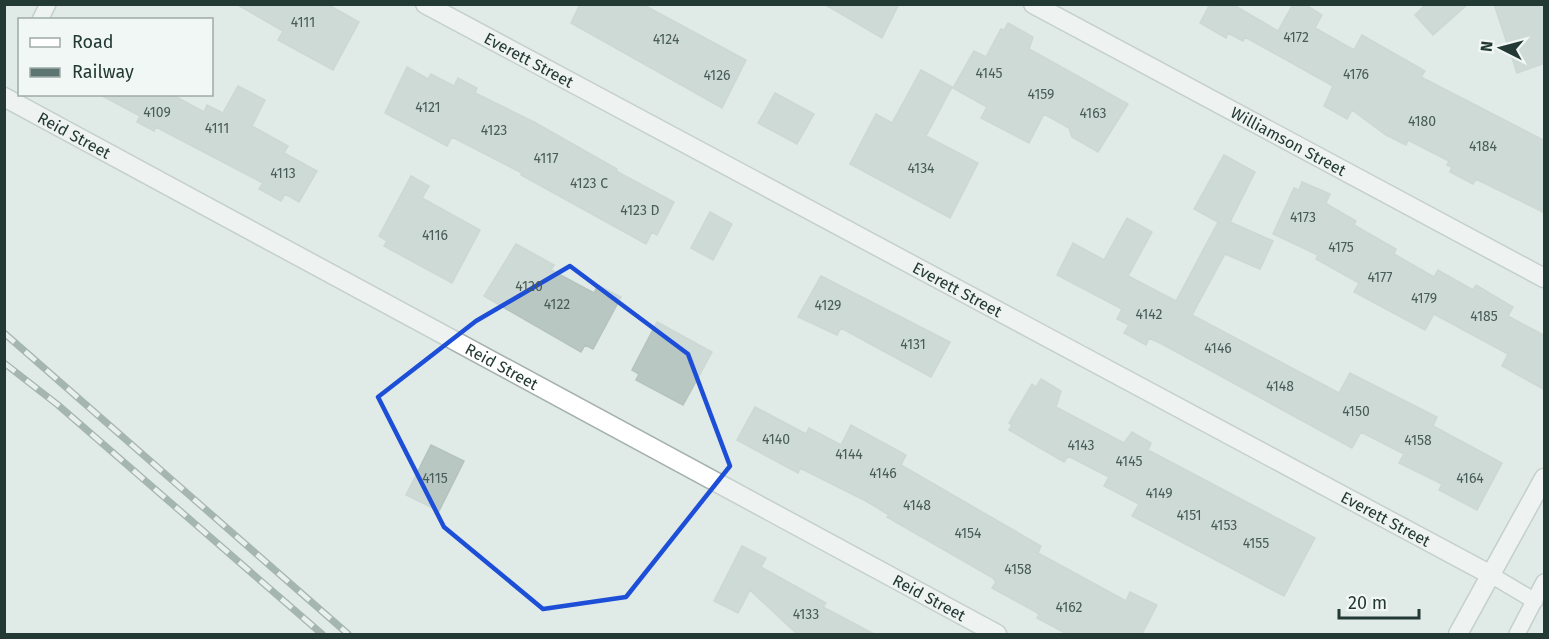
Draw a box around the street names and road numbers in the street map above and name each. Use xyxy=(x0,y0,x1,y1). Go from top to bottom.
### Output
street label: Everett Street xyxy=(481,29,577,92)
street label: Williamson Street xyxy=(1227,103,1349,180)
street label: Reid Street xyxy=(34,108,114,163)
street label: Everett Street xyxy=(909,258,1005,321)
street label: Reid Street xyxy=(462,339,542,394)
street label: Everett Street xyxy=(1338,487,1434,551)
street label: Reid Street xyxy=(889,570,969,625)

